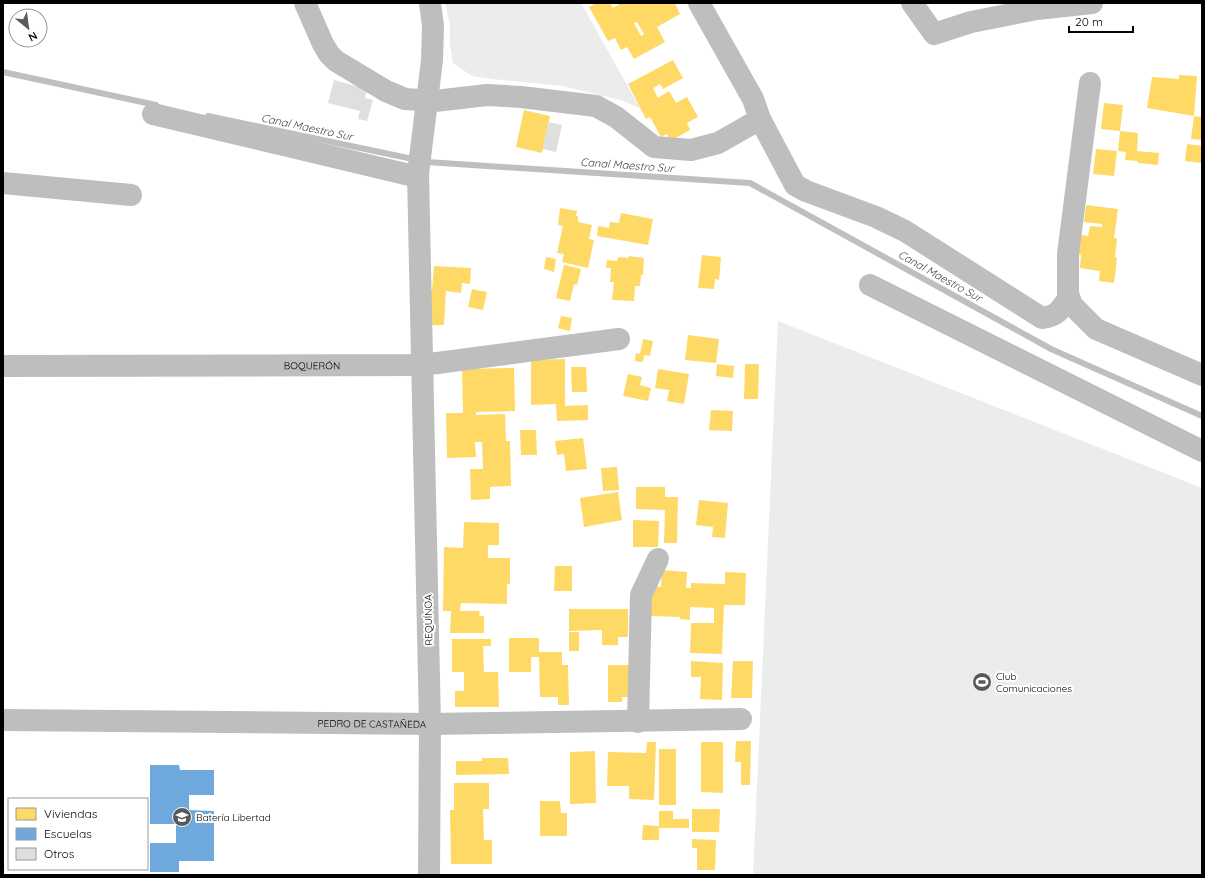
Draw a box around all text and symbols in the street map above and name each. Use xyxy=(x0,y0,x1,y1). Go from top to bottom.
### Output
north arrow xyxy=(8,8,48,48)
scale bar xyxy=(1069,8,1133,34)
text: 20 m xyxy=(1075,14,1103,29)
text: N xyxy=(26,29,40,45)
water label: Canal Maestro Sur xyxy=(260,110,356,144)
water label: Canal Maestro Sur xyxy=(580,155,676,175)
water label: Canal Maestro Sur xyxy=(896,247,986,306)
street label: BOQUERÓN xyxy=(284,359,340,372)
street label: REQUÍNOA xyxy=(422,594,435,646)
place label: Club Comunicaciones xyxy=(996,670,1072,695)
sports icon: Club Comunicaciones xyxy=(971,671,993,693)
street label: PEDRO DE CASTAÑEDA xyxy=(318,717,427,731)
legend xyxy=(8,798,148,870)
text: Viviendas xyxy=(44,806,98,821)
school or university icon: Batería Libertad xyxy=(171,806,193,828)
place label: Batería Libertad xyxy=(196,811,271,824)
text: Escuelas xyxy=(44,826,92,841)
text: Otros xyxy=(44,846,75,861)

